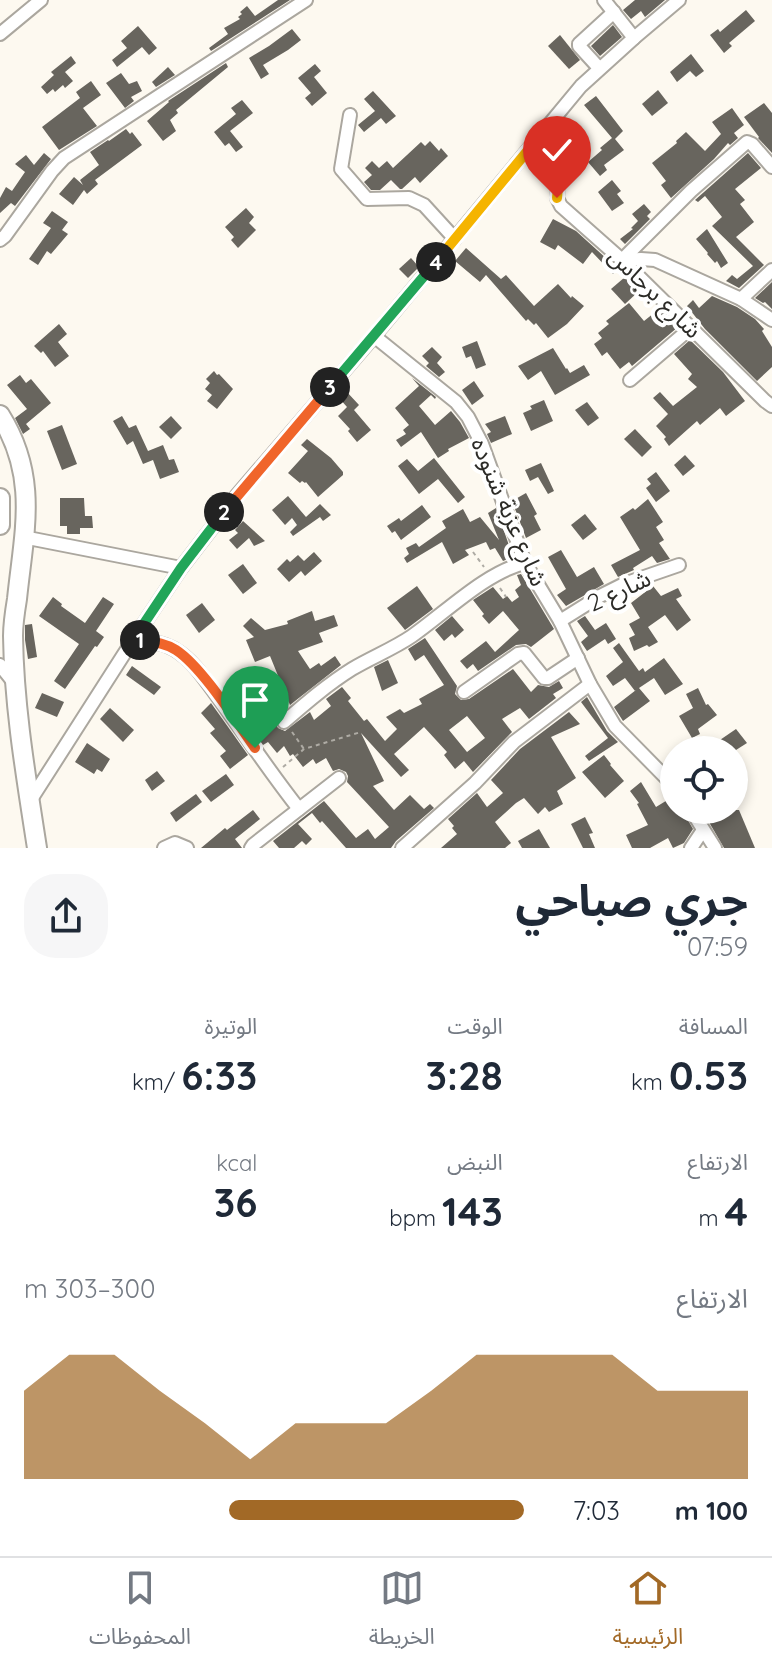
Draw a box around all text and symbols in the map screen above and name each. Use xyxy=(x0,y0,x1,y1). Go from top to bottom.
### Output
pin xyxy=(523,116,591,198)
icon: check xyxy=(535,128,579,172)
street label: شارع برجاس xyxy=(601,240,709,346)
pin: 4 xyxy=(416,242,456,282)
text: 4 xyxy=(430,248,442,276)
pin: 3 xyxy=(310,367,350,407)
text: 3 xyxy=(324,373,336,401)
street label: شارع عزبة شنوده xyxy=(462,433,555,592)
pin: 2 xyxy=(204,492,244,532)
text: 2 xyxy=(218,498,230,526)
street label: شارع 2 xyxy=(582,562,656,620)
pin: 1 xyxy=(120,620,160,660)
text: 1 xyxy=(136,626,144,654)
pin xyxy=(221,666,289,748)
icon: arrive xyxy=(233,678,277,722)
map controls xyxy=(660,736,748,824)
button: locate xyxy=(660,736,748,824)
text: جري صباحي xyxy=(515,872,748,927)
button: share xyxy=(24,874,108,958)
text: 07:59 xyxy=(687,930,748,963)
text: الوتيرة xyxy=(204,1012,257,1040)
text: الوقت xyxy=(447,1012,503,1040)
text: المسافة xyxy=(679,1012,748,1040)
text: 6:33 xyxy=(181,1050,257,1100)
text: 3:28 xyxy=(426,1050,503,1100)
text: 0.53 xyxy=(669,1050,748,1100)
text: /km xyxy=(132,1068,181,1096)
text: km xyxy=(631,1068,669,1096)
text: النبض xyxy=(447,1148,503,1176)
text: الارتفاع xyxy=(688,1148,748,1176)
text: kcal xyxy=(216,1149,257,1177)
text: 36 xyxy=(214,1177,257,1227)
text: 143 xyxy=(442,1186,503,1236)
text: 4 xyxy=(724,1186,748,1236)
text: bpm xyxy=(389,1204,442,1232)
text: m xyxy=(698,1204,724,1232)
text: 300–303 m xyxy=(24,1272,155,1305)
text: الارتفاع xyxy=(677,1282,748,1315)
text: 7:03 xyxy=(573,1494,620,1527)
text: 100 m xyxy=(675,1494,748,1527)
tab: المحفوظات xyxy=(89,1566,191,1660)
tab: الخريطة xyxy=(369,1566,435,1660)
tab: الرئيسية xyxy=(612,1566,683,1660)

